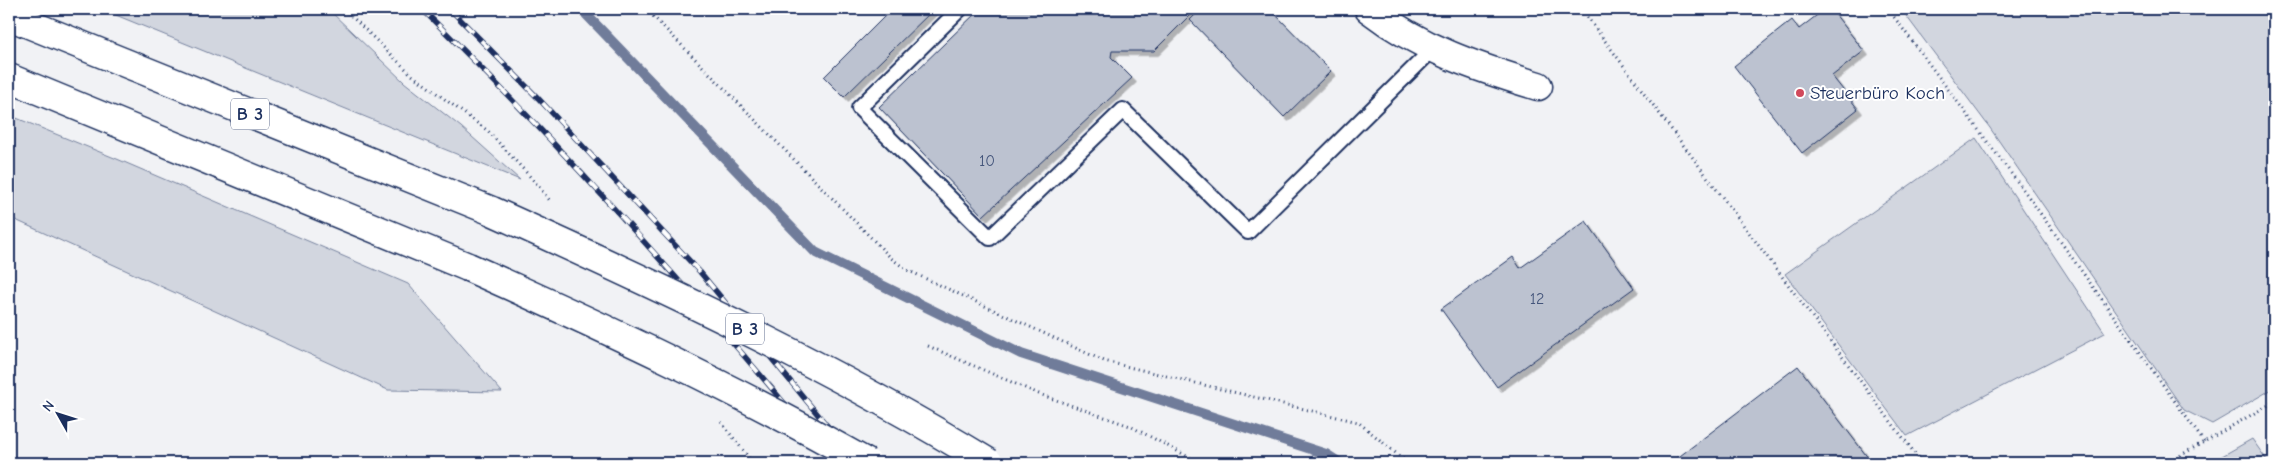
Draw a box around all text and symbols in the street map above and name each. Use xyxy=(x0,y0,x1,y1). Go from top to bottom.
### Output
place label: Steuerbüro Koch xyxy=(1810,82,1945,104)
marker: Steuerbüro Koch xyxy=(1794,87,1806,99)
road number: B 3 xyxy=(231,98,269,130)
house number: 10 xyxy=(979,152,995,170)
house number: 12 xyxy=(1530,290,1544,308)
road number: B 3 xyxy=(726,314,764,344)
north arrow xyxy=(32,390,82,440)
text: N xyxy=(39,397,58,415)

